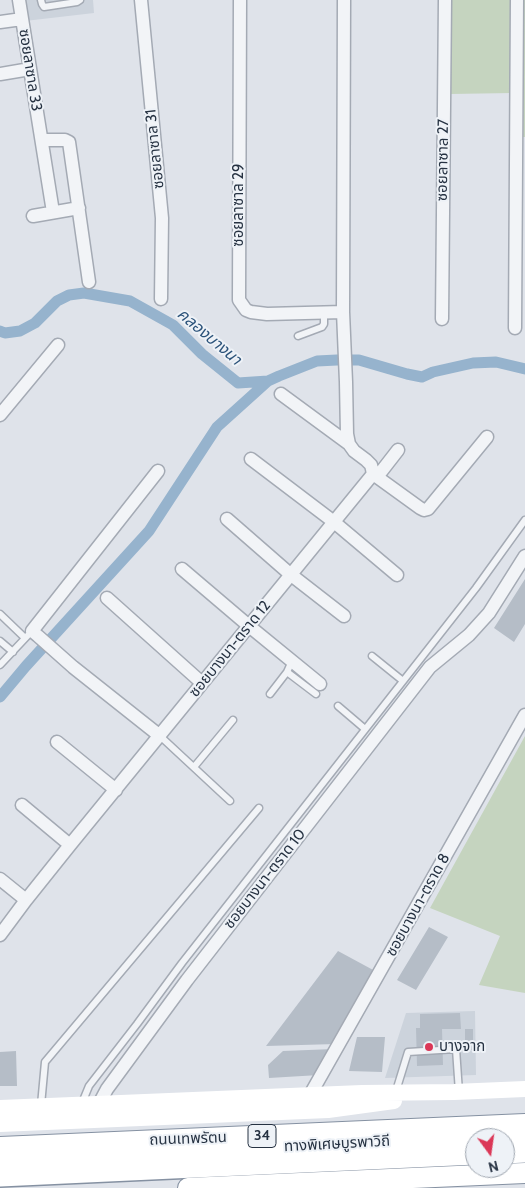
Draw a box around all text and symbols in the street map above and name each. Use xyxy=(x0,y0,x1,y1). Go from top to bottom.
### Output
street label: ซอยลาซาล 33 xyxy=(15,28,45,112)
street label: ซอยลาซาล 31 xyxy=(142,108,168,190)
street label: ซอยลาซาล 27 xyxy=(433,119,453,201)
street label: ซอยลาซาล 29 xyxy=(230,163,248,247)
water label: คลองบางนา xyxy=(173,305,245,369)
street label: ซอยบางนา-ตราด 12 xyxy=(186,597,274,701)
street label: ซอยบางนา-ตราด 10 xyxy=(220,826,310,932)
street label: ซอยบางนา-ตราด 8 xyxy=(382,850,454,960)
place label: บางจาก xyxy=(439,1038,485,1056)
marker: บางจาก xyxy=(423,1041,435,1053)
road number: 34 xyxy=(248,1124,276,1148)
north arrow xyxy=(465,1128,515,1178)
street label: ถนนเทพรัตน xyxy=(149,1129,227,1149)
street label: ทางพิเศษบูรพาวิถี xyxy=(283,1132,391,1156)
text: N xyxy=(486,1157,500,1177)

